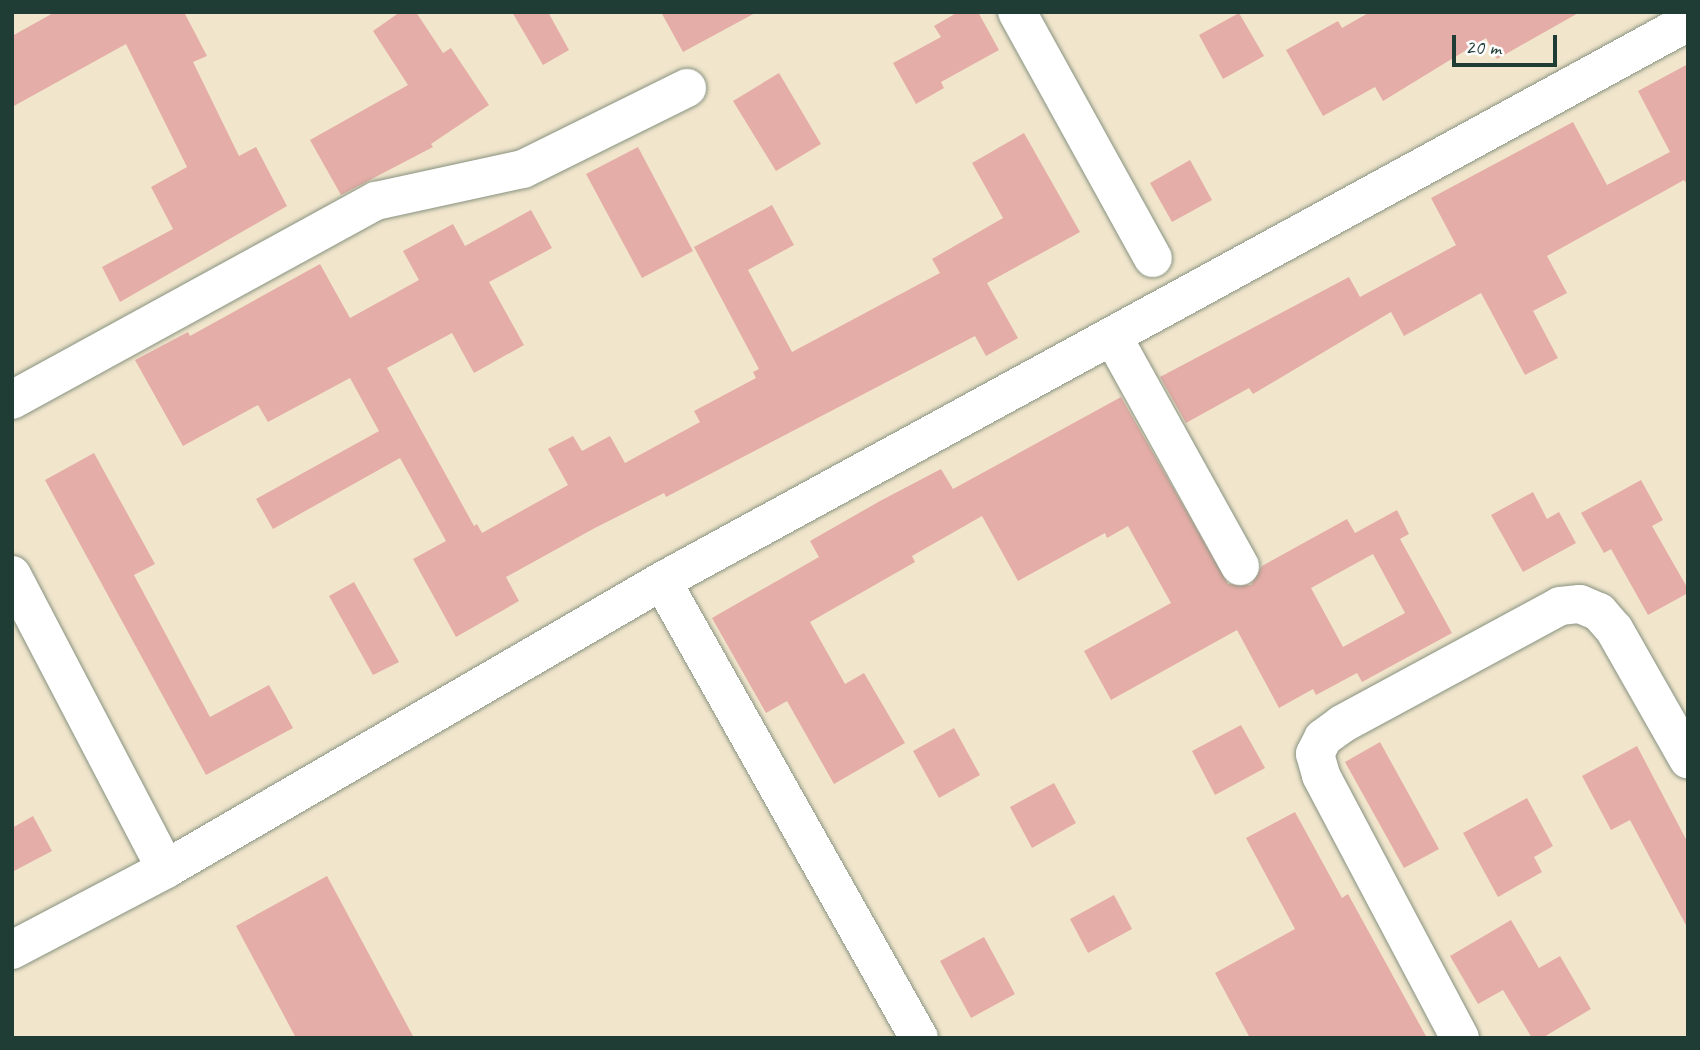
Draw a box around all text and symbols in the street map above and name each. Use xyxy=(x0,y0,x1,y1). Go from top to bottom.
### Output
scale bar xyxy=(1455,21,1560,65)
text: 20 m xyxy=(1465,34,1501,60)

